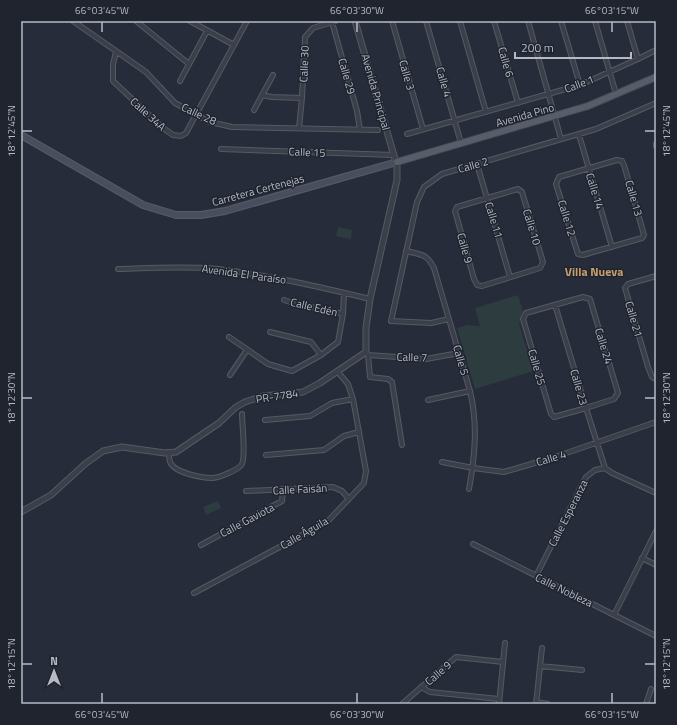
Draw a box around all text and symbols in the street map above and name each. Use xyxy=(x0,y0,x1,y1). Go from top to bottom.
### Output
text: 66°03'45"W xyxy=(75,3,129,18)
text: 66°03'30"W xyxy=(330,3,384,18)
text: 66°03'15"W xyxy=(585,3,639,18)
scale bar xyxy=(515,34,631,60)
text: 200 m xyxy=(521,38,554,57)
street label: Calle 30 xyxy=(295,45,313,83)
street label: Calle 6 xyxy=(494,45,518,79)
street label: Avenida Principal xyxy=(357,52,395,132)
street label: Calle 29 xyxy=(334,56,360,96)
street label: Calle 3 xyxy=(395,58,419,92)
street label: Calle 4 xyxy=(432,65,456,99)
street label: Calle 1 xyxy=(562,71,596,97)
street label: Calle 34A xyxy=(127,94,170,135)
street label: Calle 28 xyxy=(179,99,219,129)
street label: Avenida Pino xyxy=(494,99,556,131)
text: 18°12'45"N xyxy=(4,105,19,157)
text: 18°12'45"N xyxy=(659,105,674,157)
street label: Calle 15 xyxy=(288,143,326,161)
street label: Calle 2 xyxy=(456,153,490,177)
street label: Carretera Certenejas xyxy=(210,170,306,210)
street label: Calle 14 xyxy=(582,171,608,211)
street label: Calle 13 xyxy=(621,178,647,218)
street label: Calle 12 xyxy=(554,198,580,238)
street label: Calle 11 xyxy=(481,200,507,240)
street label: Calle 10 xyxy=(519,207,545,247)
street label: Calle 9 xyxy=(453,231,477,265)
street label: Avenida El Paraíso xyxy=(201,260,287,288)
district label: Villa Nueva xyxy=(565,262,623,281)
street label: Calle Edén xyxy=(289,294,339,320)
street label: Calle 21 xyxy=(621,299,647,339)
street label: Calle 24 xyxy=(591,326,617,366)
street label: Calle 5 xyxy=(449,343,473,377)
street label: Calle 25 xyxy=(524,347,550,387)
street label: Calle 7 xyxy=(397,349,427,365)
street label: Calle 23 xyxy=(566,367,592,407)
text: 18°12'30"N xyxy=(4,372,19,424)
text: 18°12'30"N xyxy=(659,372,674,424)
street label: PR-7784 xyxy=(255,385,299,407)
street label: Calle 4 xyxy=(534,446,568,470)
street label: Calle Esperanza xyxy=(544,476,592,549)
street label: Calle Faisán xyxy=(272,480,328,498)
street label: Calle Gaviota xyxy=(217,499,278,541)
street label: Calle Águila xyxy=(277,513,331,553)
street label: Calle Nobleza xyxy=(533,569,596,611)
text: 18°12'15"N xyxy=(4,638,19,690)
text: 18°12'15"N xyxy=(659,638,674,690)
north arrow xyxy=(34,651,74,691)
text: N xyxy=(50,653,58,669)
street label: Calle 9 xyxy=(421,657,455,689)
text: 66°03'45"W xyxy=(75,707,129,722)
text: 66°03'30"W xyxy=(330,707,384,722)
text: 66°03'15"W xyxy=(585,707,639,722)

